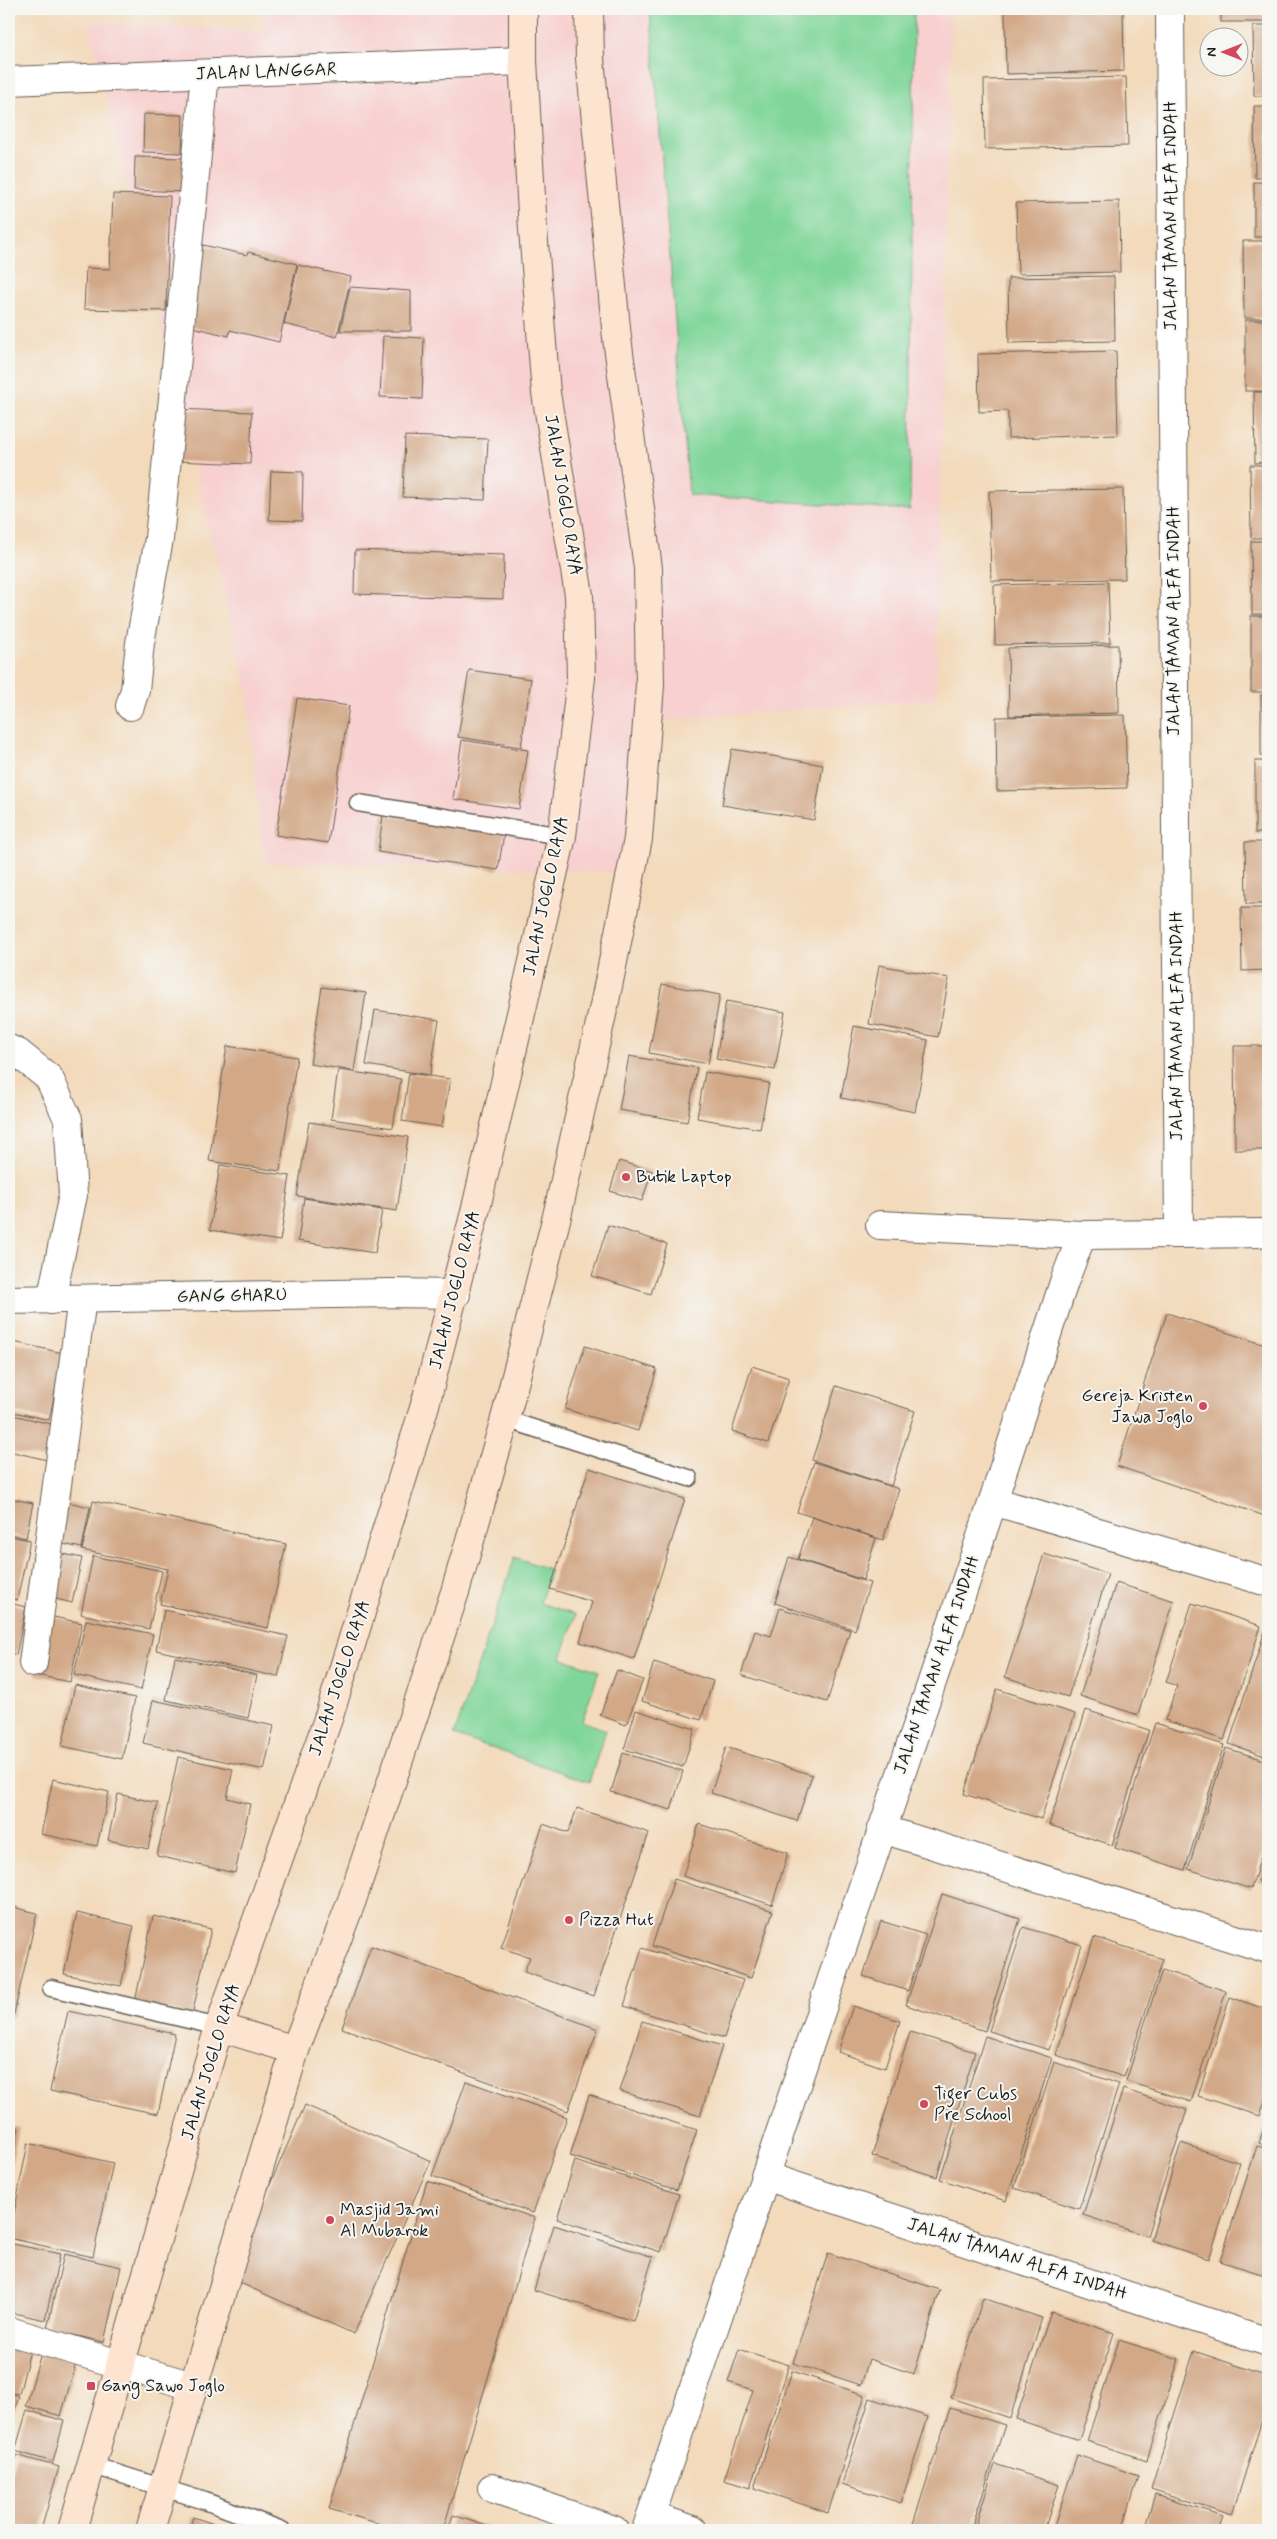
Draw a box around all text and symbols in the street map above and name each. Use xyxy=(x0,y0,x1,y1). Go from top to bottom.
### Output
north arrow xyxy=(1200,28,1250,78)
text: N xyxy=(1203,47,1221,57)
street label: JALAN LANGGAR xyxy=(195,58,337,86)
street label: JALAN TAMAN ALFA INDAH xyxy=(1159,101,1183,331)
street label: JALAN JOGLO RAYA xyxy=(538,413,588,577)
street label: JALAN TAMAN ALFA INDAH xyxy=(1162,506,1186,736)
street label: JALAN JOGLO RAYA xyxy=(517,814,575,978)
street label: JALAN TAMAN ALFA INDAH xyxy=(1165,911,1189,1141)
place label: Butik Laptop xyxy=(636,1165,732,1189)
marker: Butik Laptop xyxy=(620,1171,632,1183)
street label: JALAN JOGLO RAYA xyxy=(424,1208,486,1372)
street label: GANG GHARU xyxy=(176,1283,288,1309)
place label: Gereja Kristen Jawa Joglo xyxy=(1081,1384,1193,1429)
marker: Gereja Kristen Jawa Joglo xyxy=(1197,1400,1209,1412)
street label: JALAN TAMAN ALFA INDAH xyxy=(888,1552,986,1778)
street label: JALAN JOGLO RAYA xyxy=(303,1597,377,1759)
place label: Pizza Hut xyxy=(579,1908,654,1932)
marker: Pizza Hut xyxy=(563,1914,575,1926)
street label: JALAN JOGLO RAYA xyxy=(176,1981,246,2143)
place label: Tiger Cubs Pre School xyxy=(934,2082,1017,2127)
marker: Tiger Cubs Pre School xyxy=(918,2098,930,2110)
place label: Masjid Jami Al Mubarok xyxy=(340,2198,439,2243)
street label: JALAN TAMAN ALFA INDAH xyxy=(904,2212,1130,2306)
marker: Masjid Jami Al Mubarok xyxy=(324,2214,336,2226)
place label: Gang Sawo Joglo xyxy=(101,2374,225,2399)
marker: Gang Sawo Joglo xyxy=(85,2380,97,2392)

